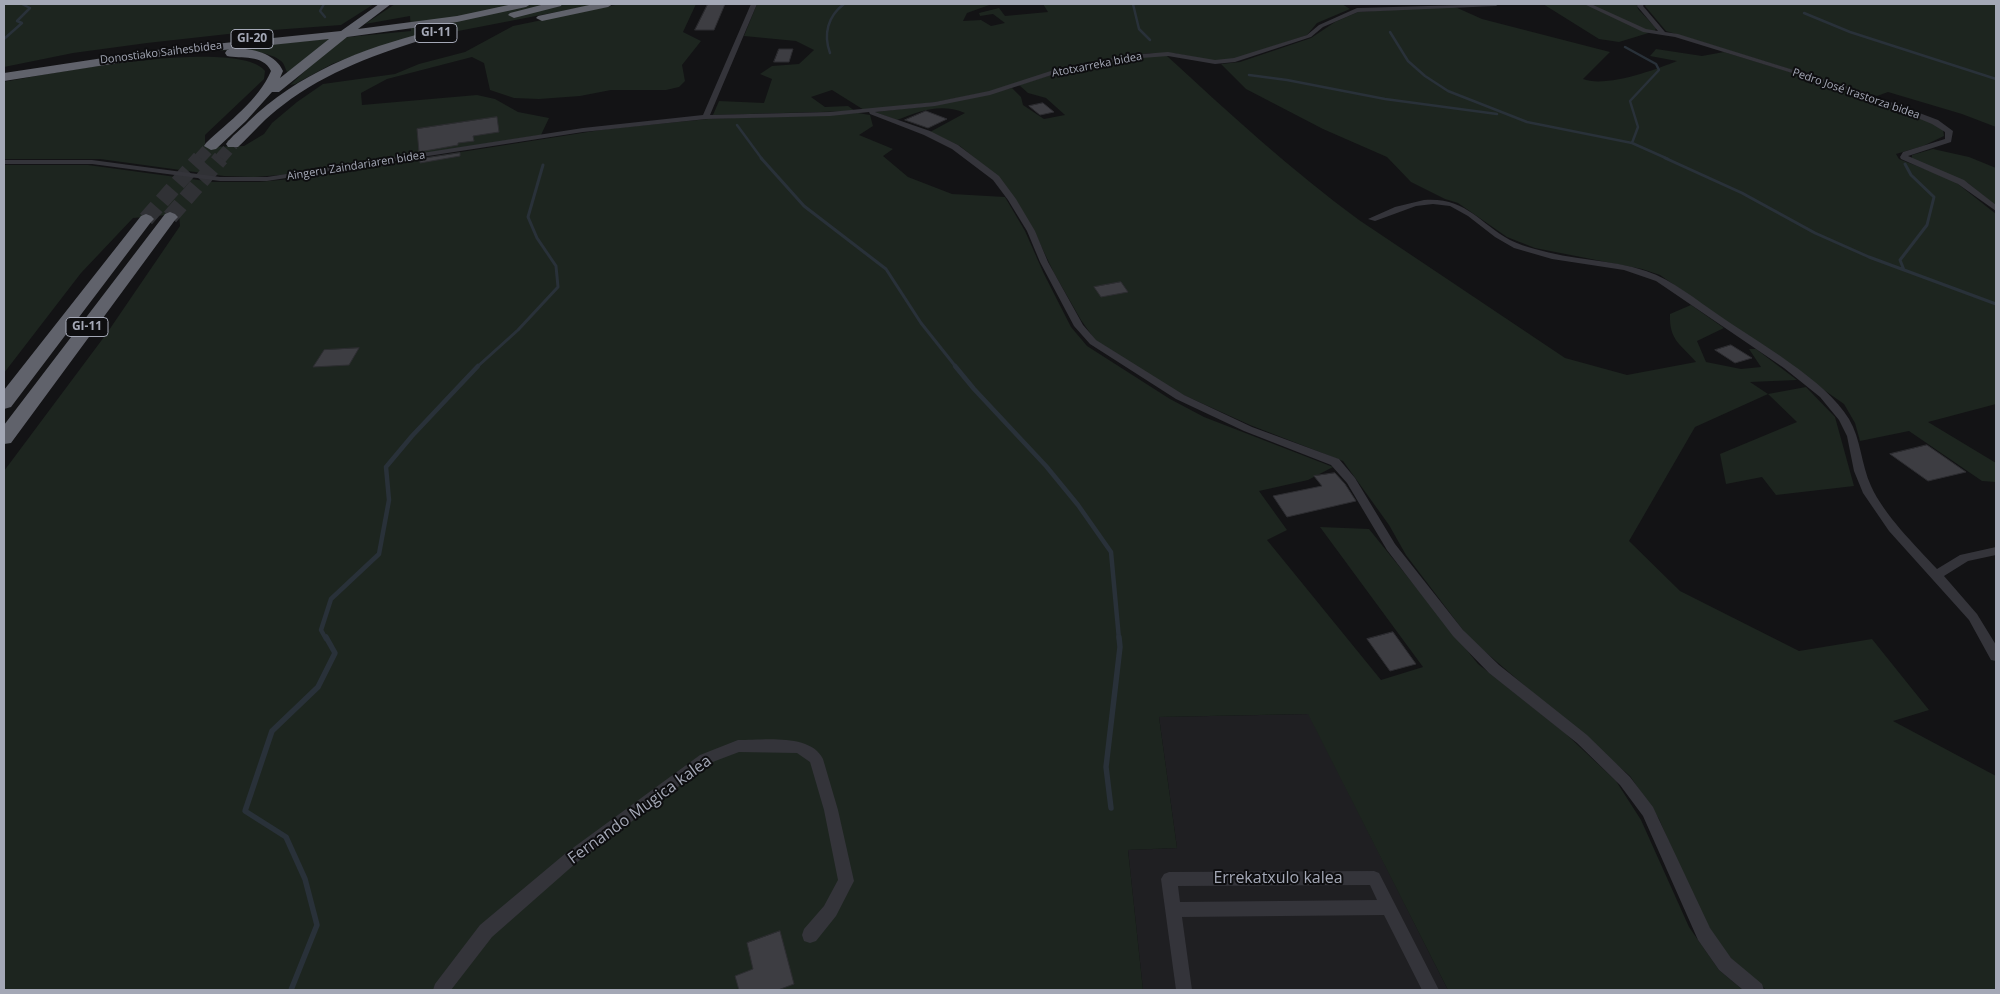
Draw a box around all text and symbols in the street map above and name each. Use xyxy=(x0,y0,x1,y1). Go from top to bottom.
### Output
road number: GI-11 xyxy=(415,23,457,42)
road number: GI-20 xyxy=(231,30,273,48)
street label: Donostiako Saihesbidea xyxy=(99,39,223,67)
street label: Atotxarreka bidea xyxy=(1051,50,1143,80)
street label: Pedro José Irastorza bidea xyxy=(1791,66,1921,122)
street label: Aingeru Zaindariaren bidea xyxy=(286,149,426,183)
road number: GI-11 xyxy=(66,318,108,337)
street label: Fernando Mugica kalea xyxy=(564,751,716,869)
street label: Errekatxulo kalea xyxy=(1213,868,1343,888)

